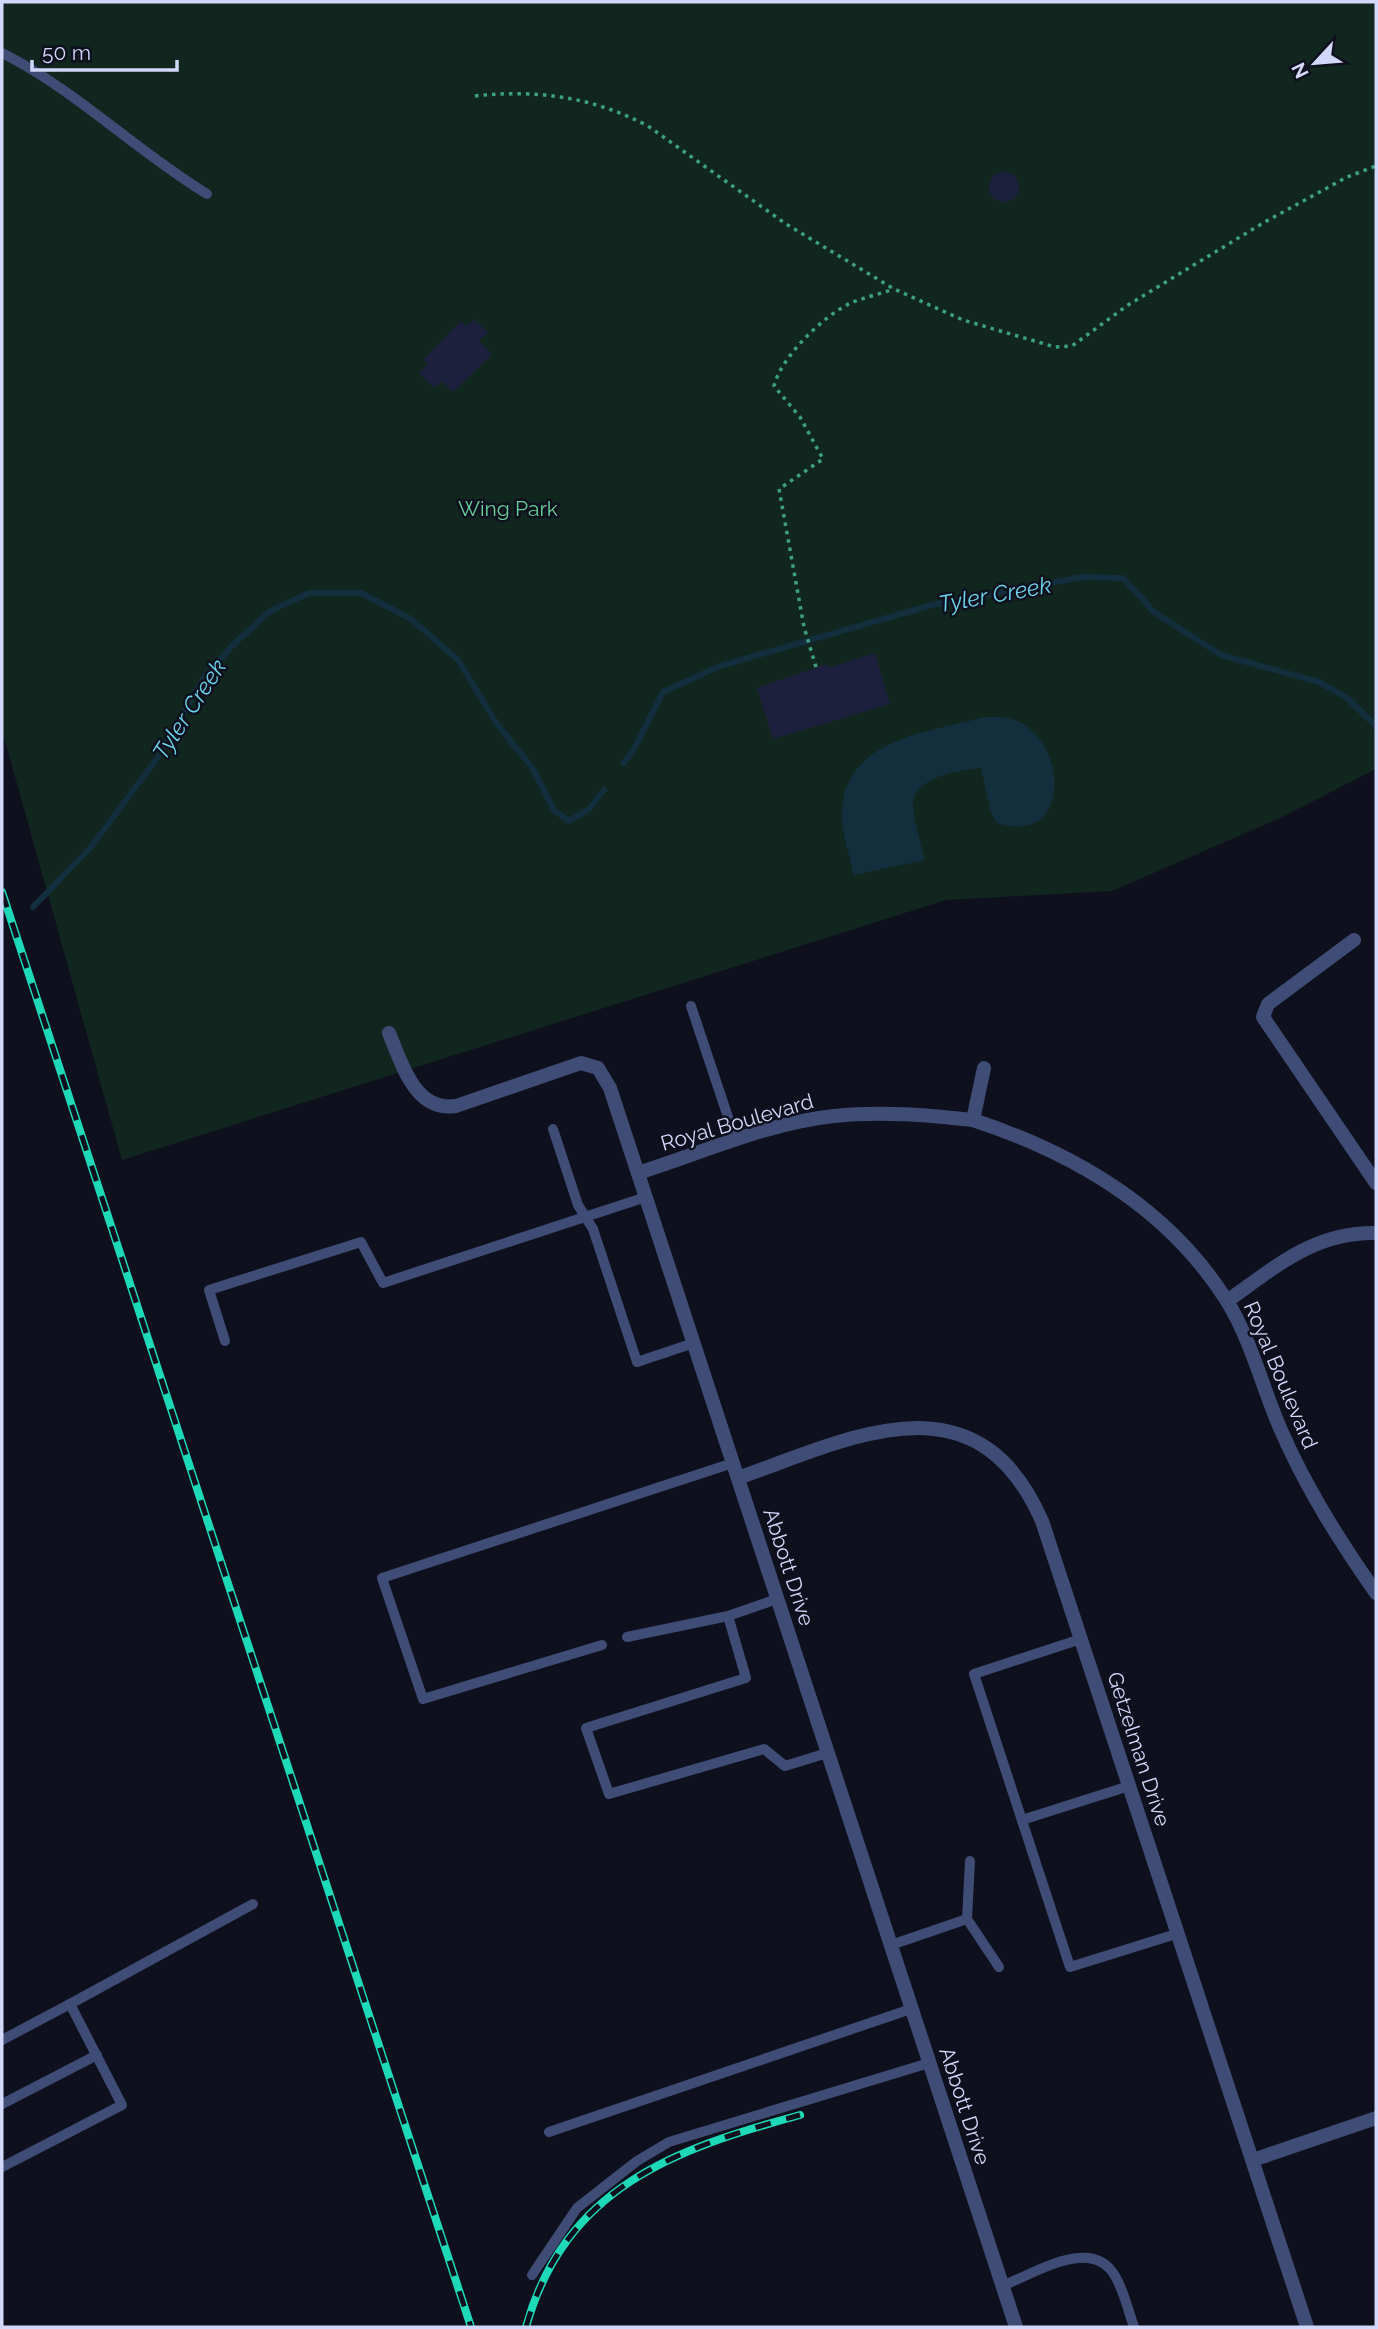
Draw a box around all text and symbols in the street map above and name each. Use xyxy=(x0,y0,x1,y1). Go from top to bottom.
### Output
scale bar xyxy=(32,28,177,72)
north arrow xyxy=(1280,28,1350,98)
text: 50 m xyxy=(42,40,91,65)
text: N xyxy=(1287,59,1313,82)
park label: Wing Park xyxy=(458,496,558,521)
water label: Tyler Creek xyxy=(937,571,1053,617)
water label: Tyler Creek xyxy=(147,654,231,764)
street label: Royal Boulevard xyxy=(658,1088,816,1156)
street label: Royal Boulevard xyxy=(1239,1298,1323,1452)
street label: Abbott Drive xyxy=(758,1505,820,1629)
street label: Getzelman Drive xyxy=(1102,1669,1176,1829)
street label: Abbott Drive xyxy=(934,2044,996,2168)

